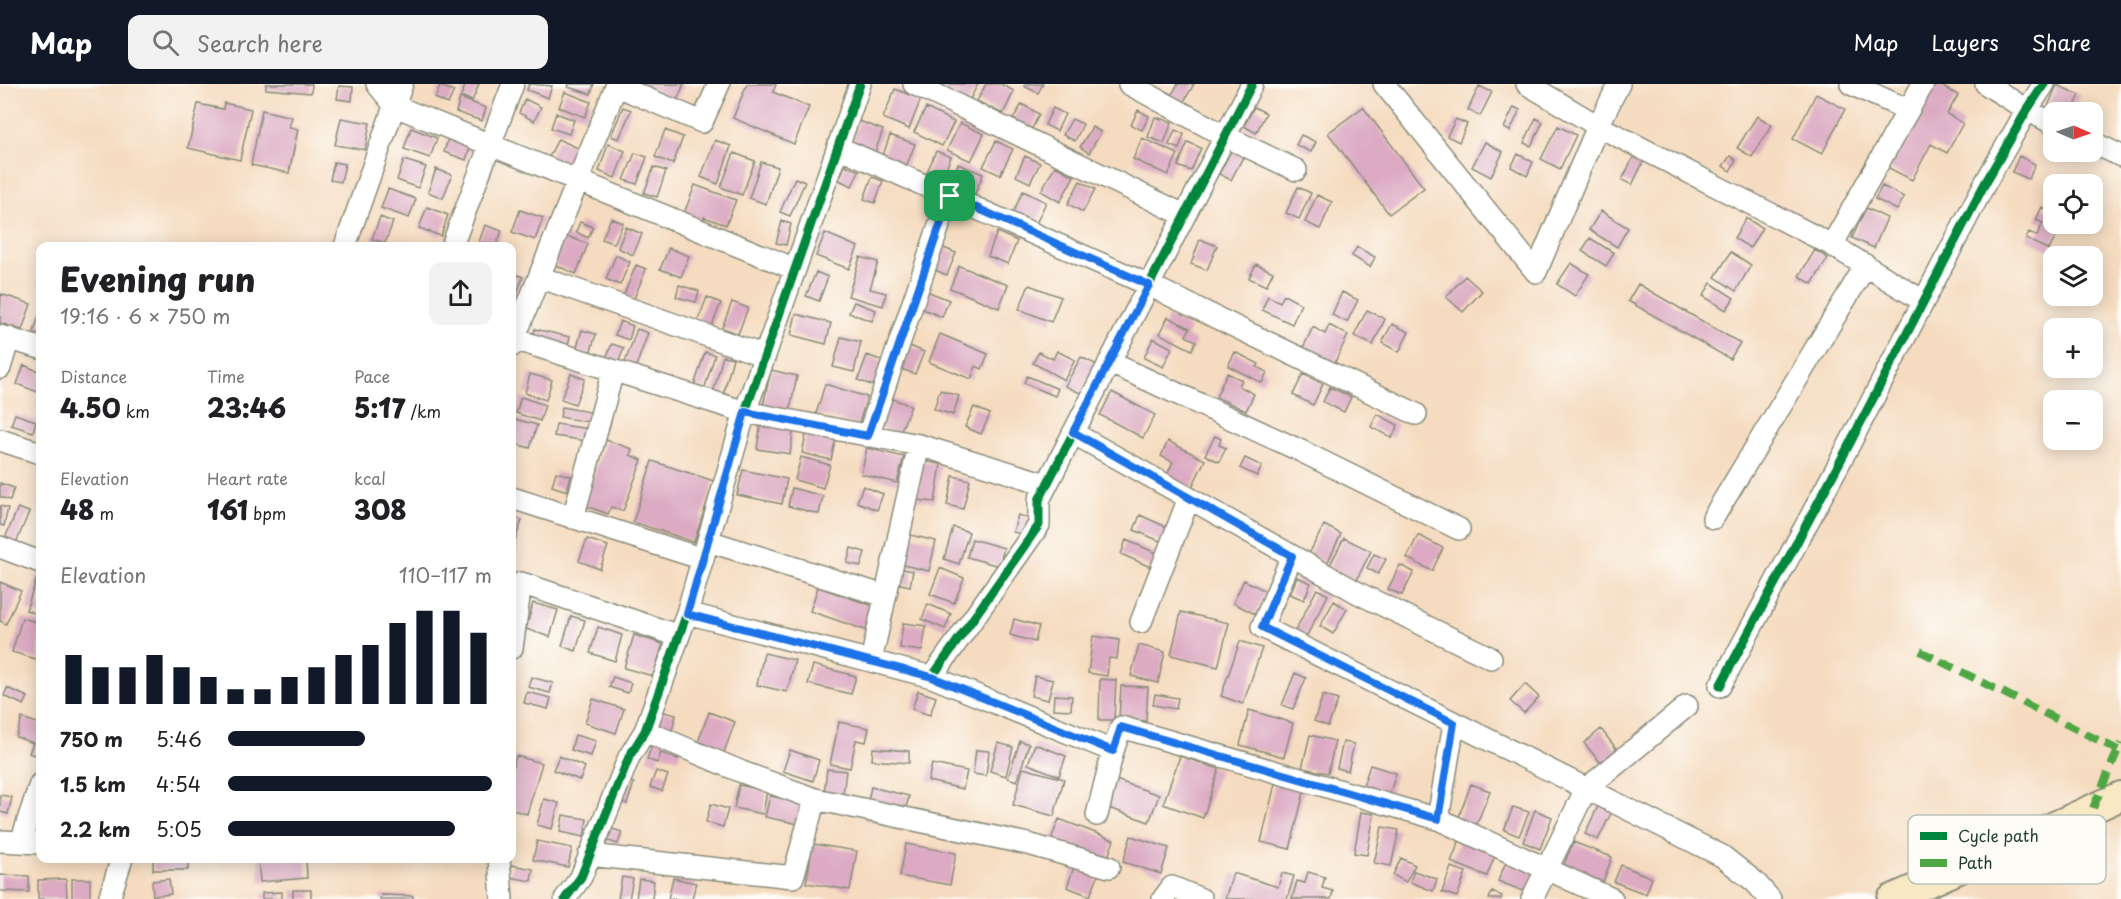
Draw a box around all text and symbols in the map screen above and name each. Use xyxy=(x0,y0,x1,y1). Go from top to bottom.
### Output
search box xyxy=(128,15,548,69)
text: Map xyxy=(30,21,92,64)
icon: search xyxy=(149,26,182,59)
text: Search here xyxy=(197,26,323,59)
text: Map xyxy=(1854,26,1898,58)
text: Layers xyxy=(1931,26,1999,58)
text: Share xyxy=(2032,26,2091,58)
north arrow xyxy=(2043,102,2103,162)
map controls xyxy=(2043,102,2103,450)
pin xyxy=(924,170,975,221)
button: locate xyxy=(2043,174,2103,234)
icon: arrive xyxy=(933,179,966,212)
button: layers xyxy=(2043,246,2103,306)
text: Evening run xyxy=(60,253,255,303)
button: share xyxy=(429,262,492,325)
text: 19:16 · 6 × 750 m xyxy=(60,301,230,331)
button: + xyxy=(2043,318,2103,378)
text: Distance xyxy=(60,364,127,388)
text: Time xyxy=(207,364,245,388)
text: Pace xyxy=(354,364,390,388)
text: 4.50 xyxy=(60,388,121,427)
text: 23:46 xyxy=(207,388,286,427)
text: 5:17 xyxy=(354,388,405,427)
button: − xyxy=(2043,390,2103,450)
text: km xyxy=(121,399,150,423)
text: /km xyxy=(405,399,441,423)
text: Elevation xyxy=(60,466,129,490)
text: Heart rate xyxy=(207,466,288,490)
text: kcal xyxy=(354,466,386,490)
text: 48 xyxy=(60,490,94,529)
text: 161 xyxy=(207,490,248,529)
text: 308 xyxy=(354,490,407,529)
text: m xyxy=(94,501,114,525)
text: bpm xyxy=(248,501,286,525)
text: Elevation xyxy=(60,560,146,590)
text: 110–117 m xyxy=(399,560,492,590)
text: 750 m xyxy=(60,724,123,754)
text: 5:46 xyxy=(156,724,202,754)
text: 1.5 km xyxy=(60,769,126,799)
text: 4:54 xyxy=(156,769,201,799)
text: 2.2 km xyxy=(60,814,130,844)
text: 5:05 xyxy=(156,814,202,844)
legend xyxy=(1908,815,2106,884)
text: Cycle path xyxy=(1958,823,2039,847)
text: Path xyxy=(1958,850,1993,874)

